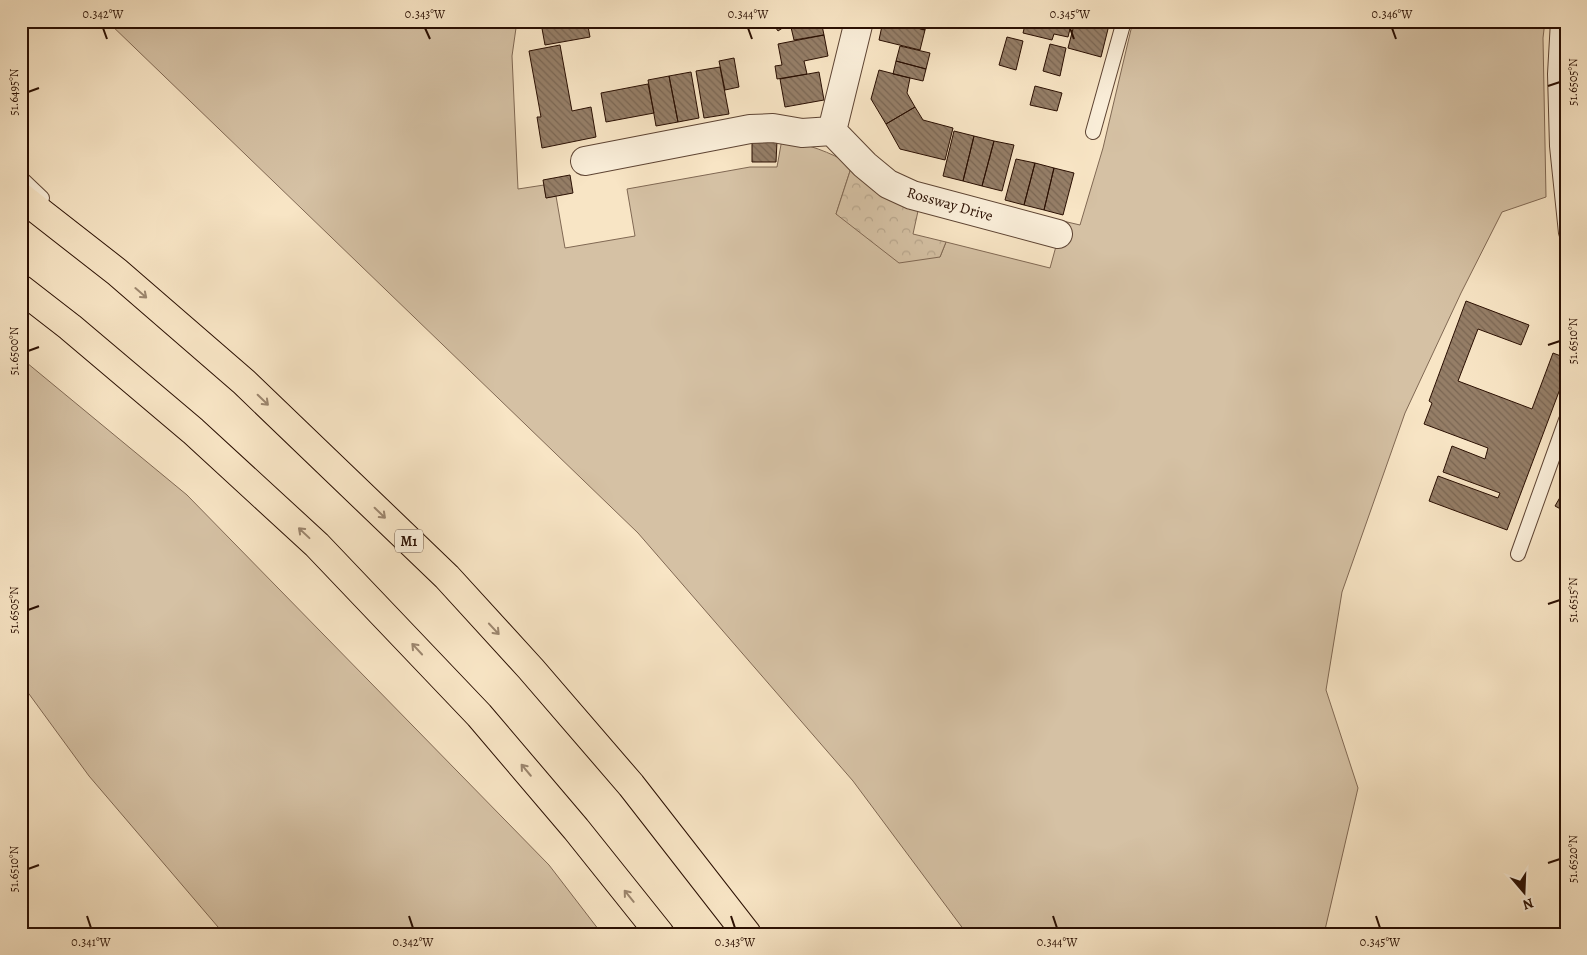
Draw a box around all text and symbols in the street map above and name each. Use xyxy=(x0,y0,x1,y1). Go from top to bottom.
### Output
text: 0.342°W xyxy=(83,6,124,22)
text: 0.343°W xyxy=(405,6,446,22)
text: 0.344°W xyxy=(728,6,769,22)
text: 0.345°W xyxy=(1050,6,1091,22)
text: 0.346°W xyxy=(1372,6,1413,22)
text: 51.6505°N xyxy=(1565,58,1581,106)
text: 51.6495°N xyxy=(6,68,22,115)
street label: Rossway Drive xyxy=(905,182,996,226)
one-way arrow xyxy=(134,287,147,298)
text: 51.6510°N xyxy=(1565,317,1581,364)
text: 51.6500°N xyxy=(6,326,22,375)
one-way arrow xyxy=(257,394,269,406)
one-way arrow xyxy=(374,507,386,519)
one-way arrow xyxy=(297,527,310,539)
road number: M1 xyxy=(395,530,423,552)
text: 51.6515°N xyxy=(1565,577,1581,623)
text: 51.6505°N xyxy=(6,586,22,634)
one-way arrow xyxy=(488,622,500,635)
one-way arrow xyxy=(411,643,423,656)
one-way arrow xyxy=(520,764,532,777)
text: 51.6520°N xyxy=(1565,835,1581,883)
text: 51.6510°N xyxy=(6,845,22,892)
north arrow xyxy=(1500,868,1550,918)
one-way arrow xyxy=(624,890,635,903)
text: N xyxy=(1520,893,1536,914)
text: 0.341°W xyxy=(71,934,112,950)
text: 0.342°W xyxy=(393,934,434,950)
text: 0.343°W xyxy=(715,934,756,950)
text: 0.344°W xyxy=(1037,934,1078,950)
text: 0.345°W xyxy=(1360,934,1401,950)

